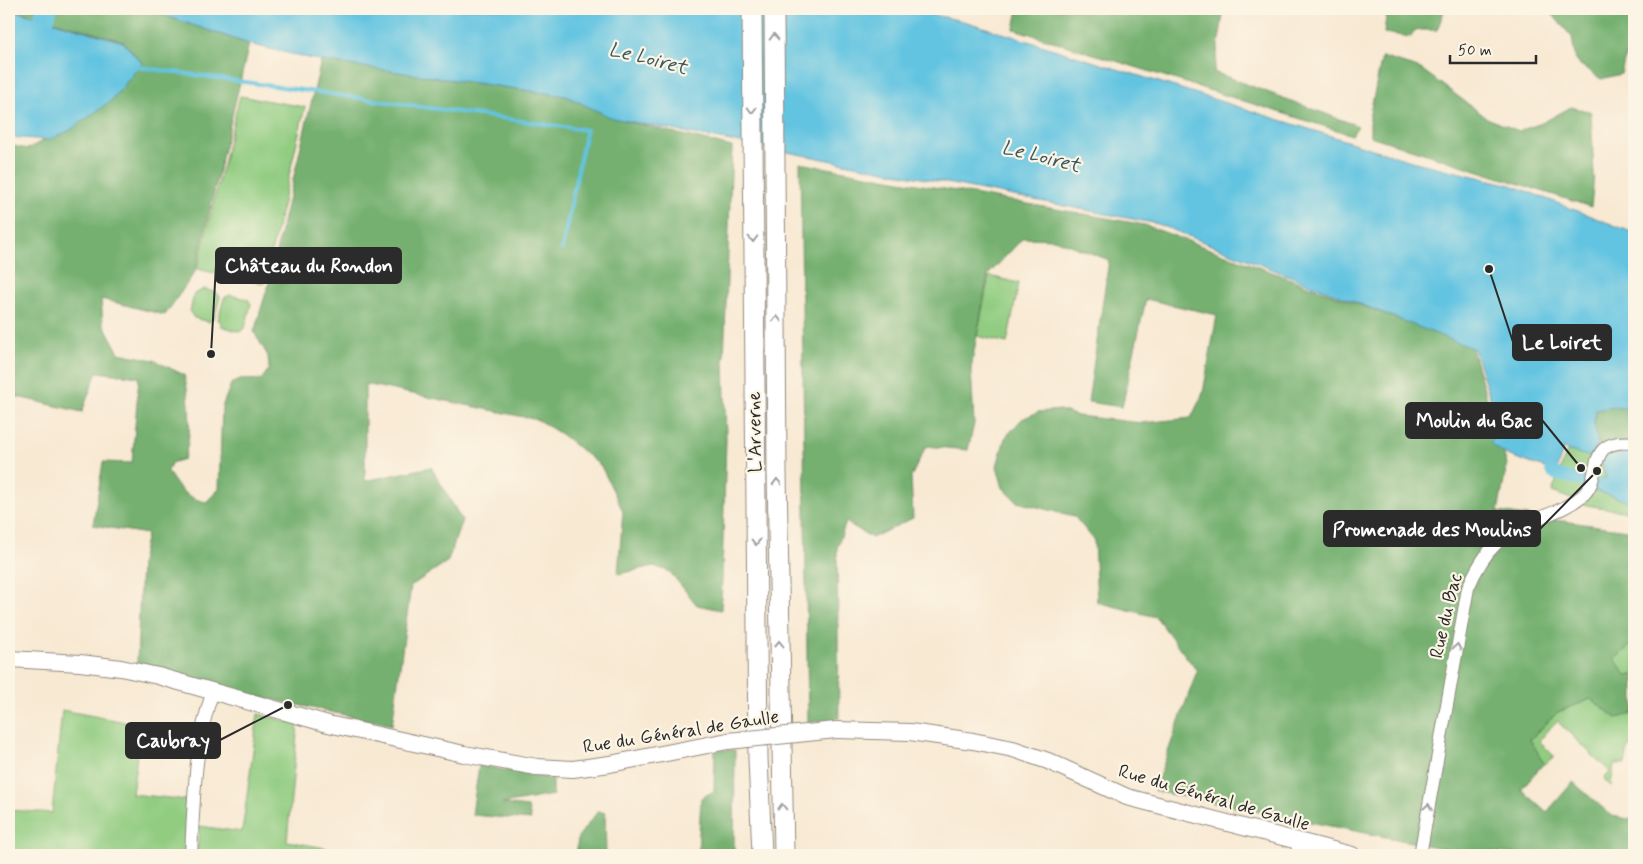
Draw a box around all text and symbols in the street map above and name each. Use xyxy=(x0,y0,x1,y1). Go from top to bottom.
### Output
scale bar xyxy=(1450,32,1537,64)
one-way arrow xyxy=(769,33,780,41)
water label: Le Loiret xyxy=(606,36,691,82)
text: 50 m xyxy=(1458,41,1492,61)
one-way arrow xyxy=(747,106,757,114)
water label: Le Loiret xyxy=(999,134,1084,180)
one-way arrow xyxy=(748,236,758,244)
callout: Château du Rondon xyxy=(216,248,401,283)
text: Château du Rondon xyxy=(225,253,393,280)
one-way arrow xyxy=(772,315,782,322)
callout: Le Loiret xyxy=(1513,325,1611,360)
text: Le Loiret xyxy=(1522,330,1603,357)
street label: L'Arverne xyxy=(742,391,768,473)
callout: Moulin du Bac xyxy=(1406,403,1542,438)
text: Moulin du Bac xyxy=(1416,408,1532,435)
one-way arrow xyxy=(772,477,782,485)
callout: Promenade des Moulins xyxy=(1324,511,1540,546)
text: Promenade des Moulins xyxy=(1333,517,1531,544)
one-way arrow xyxy=(751,538,761,546)
street label: Rue du Bac xyxy=(1424,571,1468,661)
one-way arrow xyxy=(774,640,785,648)
one-way arrow xyxy=(1451,643,1462,652)
street label: Rue du Général de Gaulle xyxy=(581,704,781,760)
callout: Caubray xyxy=(126,723,220,758)
text: Caubray xyxy=(136,728,210,755)
street label: Rue du Général de Gaulle xyxy=(1115,759,1313,837)
one-way arrow xyxy=(777,802,788,810)
one-way arrow xyxy=(1423,803,1433,812)

